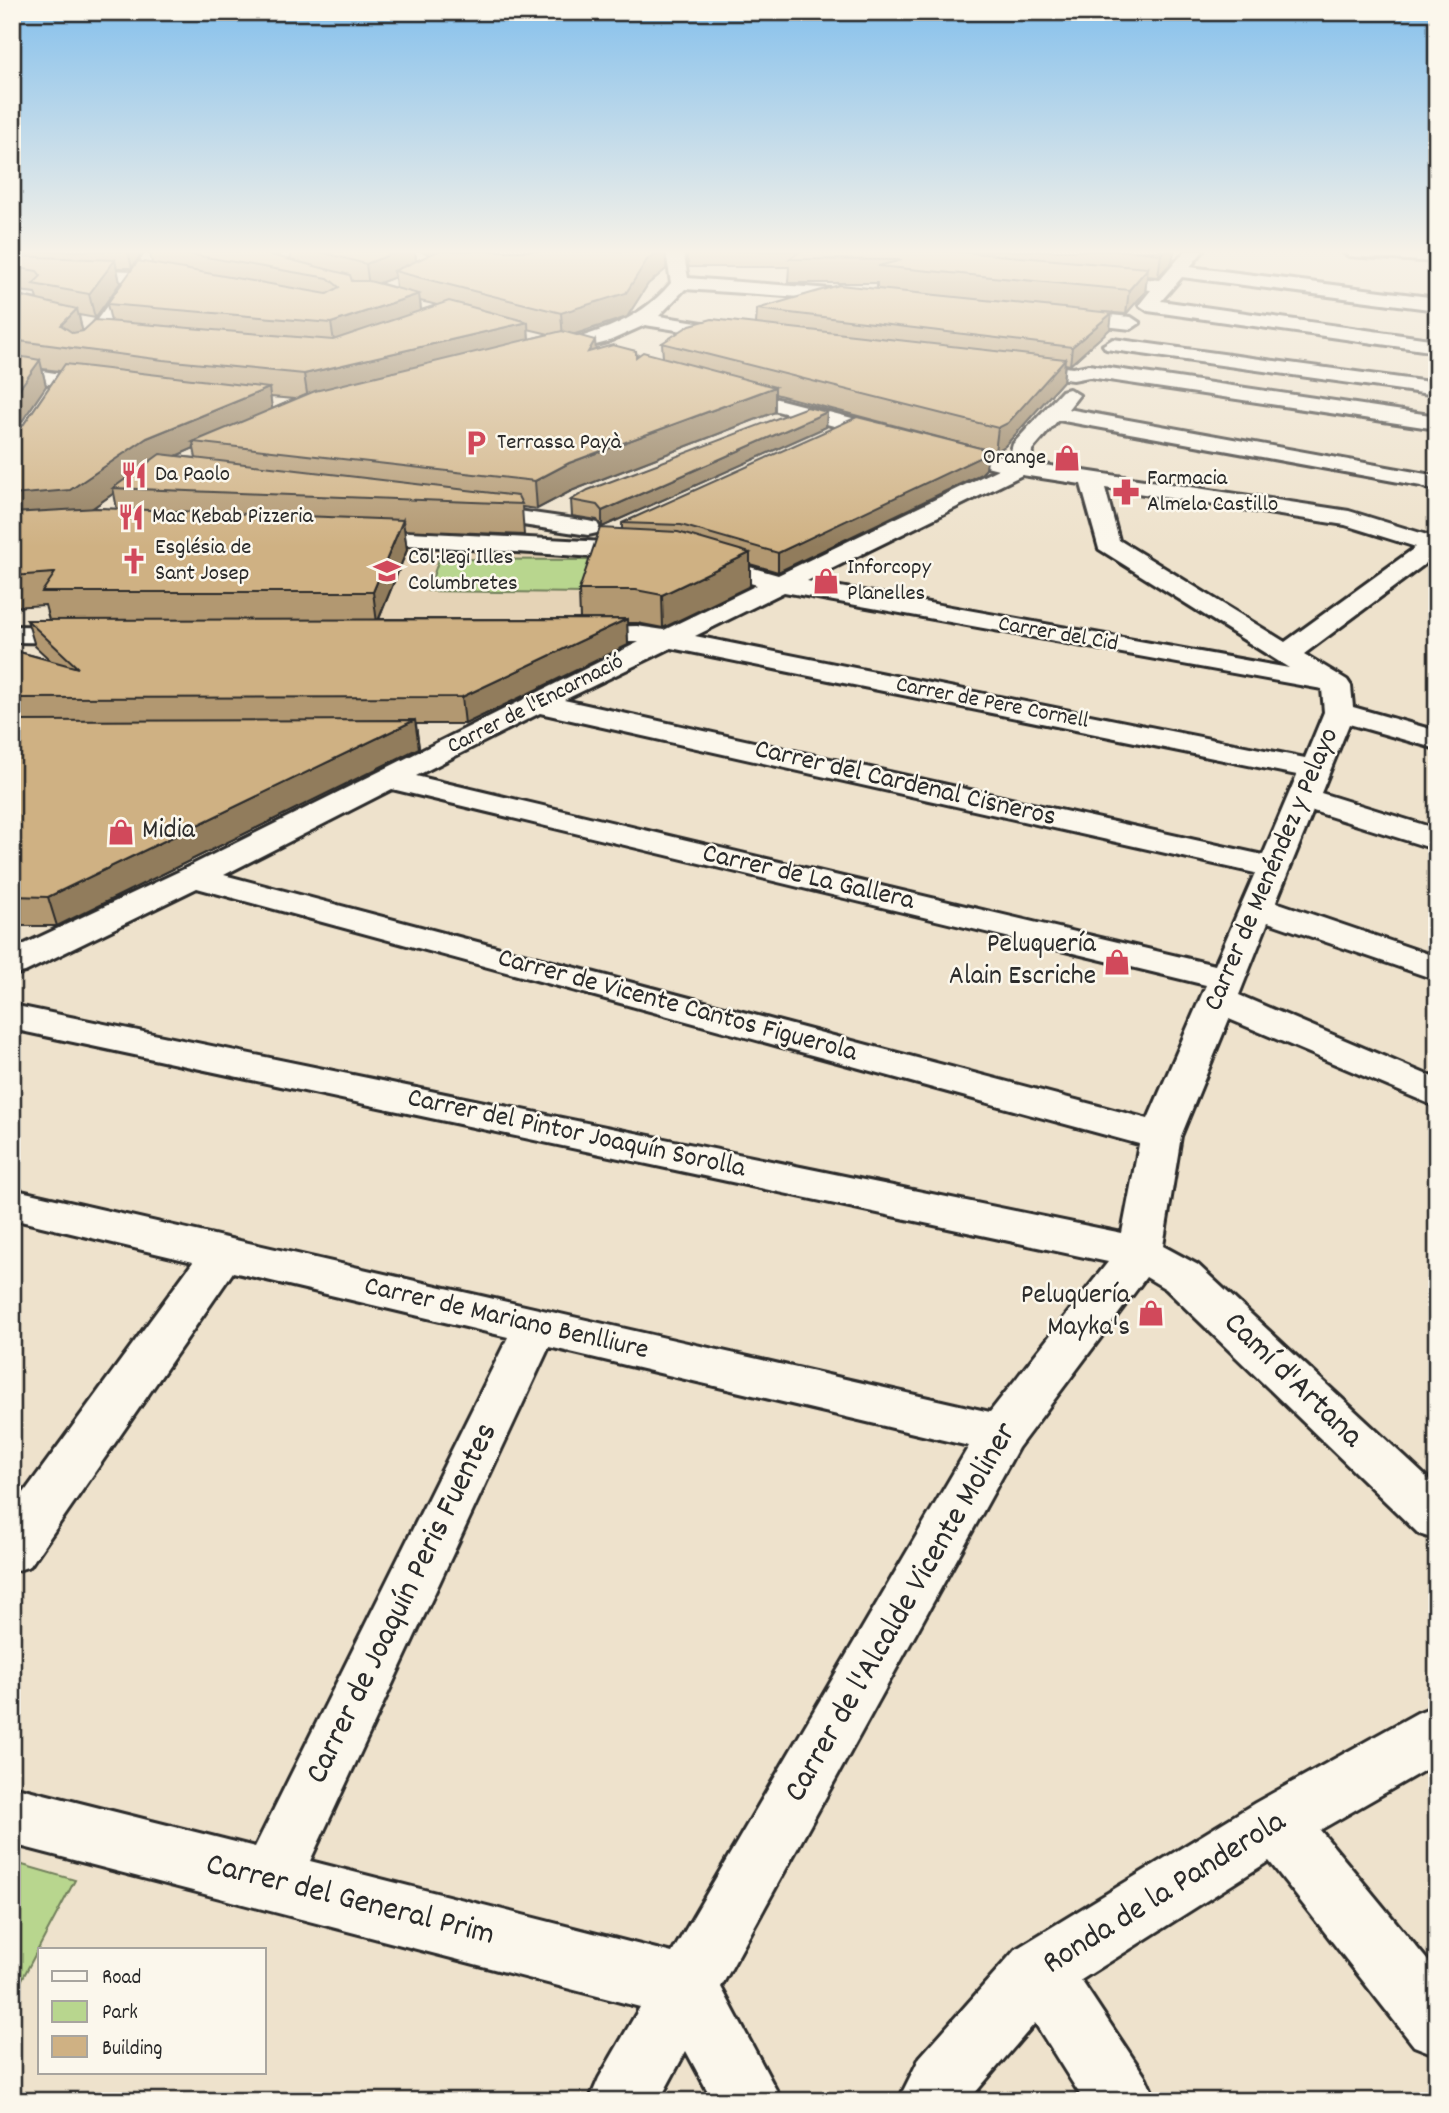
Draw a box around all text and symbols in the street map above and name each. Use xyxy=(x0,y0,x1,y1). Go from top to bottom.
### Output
place label: Terrassa Payà xyxy=(497,427,622,460)
parking icon: Terrassa Payà xyxy=(461,428,491,458)
place label: Orange xyxy=(983,442,1046,475)
shop icon: Orange xyxy=(1052,443,1082,473)
place label: Da Paolo xyxy=(155,459,230,492)
restaurant icon: Da Paolo xyxy=(119,460,149,490)
place label: Farmacia Almela Castillo xyxy=(1147,463,1278,522)
pharmacy icon: Farmacia Almela Castillo xyxy=(1111,477,1141,507)
place label: Mac Kebab Pizzeria xyxy=(152,501,314,534)
restaurant icon: Mac Kebab Pizzeria xyxy=(116,502,146,532)
place label: Església de Sant Josep xyxy=(155,532,251,591)
place label: Col·legi Illes Columbretes xyxy=(408,542,518,601)
church icon: Església de Sant Josep xyxy=(119,546,149,576)
place label: Inforcopy Planelles xyxy=(847,552,932,611)
school or university icon: Col·legi Illes Columbretes xyxy=(372,556,402,586)
shop icon: Inforcopy Planelles xyxy=(811,566,841,596)
street label: Carrer del Cid xyxy=(995,608,1121,662)
street label: Carrer de l'Encarnació xyxy=(442,646,630,764)
street label: Carrer de Pere Cornell xyxy=(893,669,1092,739)
street label: Carrer de Menéndez y Pelayo xyxy=(1195,722,1351,1018)
street label: Carrer del Cardenal Cisneros xyxy=(750,731,1060,839)
place label: Midia xyxy=(142,812,196,852)
shop icon: Midia xyxy=(106,817,136,847)
street label: Carrer de La Gallera xyxy=(698,835,919,923)
place label: Peluquería Alain Escriche xyxy=(949,926,1097,998)
street label: Carrer de Vicente Cantos Figuerola xyxy=(493,940,862,1075)
shop icon: Peluquería Alain Escriche xyxy=(1102,947,1132,977)
street label: Carrer del Pintor Joaquín Sorolla xyxy=(403,1080,750,1191)
street label: Carrer de Mariano Benlliure xyxy=(360,1268,652,1372)
place label: Peluquería Mayka's xyxy=(1021,1277,1131,1349)
shop icon: Peluquería Mayka's xyxy=(1136,1298,1166,1328)
street label: Camí d'Artana xyxy=(1211,1302,1373,1460)
street label: Carrer de l'Alcalde Vicente Moliner xyxy=(774,1414,1031,1812)
street label: Carrer de Joaquín Peris Fuentes xyxy=(295,1415,511,1793)
street label: Ronda de la Panderola xyxy=(1034,1800,1296,1988)
street label: Carrer del General Prim xyxy=(201,1842,499,1960)
legend xyxy=(38,1948,266,2074)
text: Road xyxy=(102,1964,141,1994)
text: Park xyxy=(102,1999,138,2029)
text: Building xyxy=(102,2035,162,2065)

